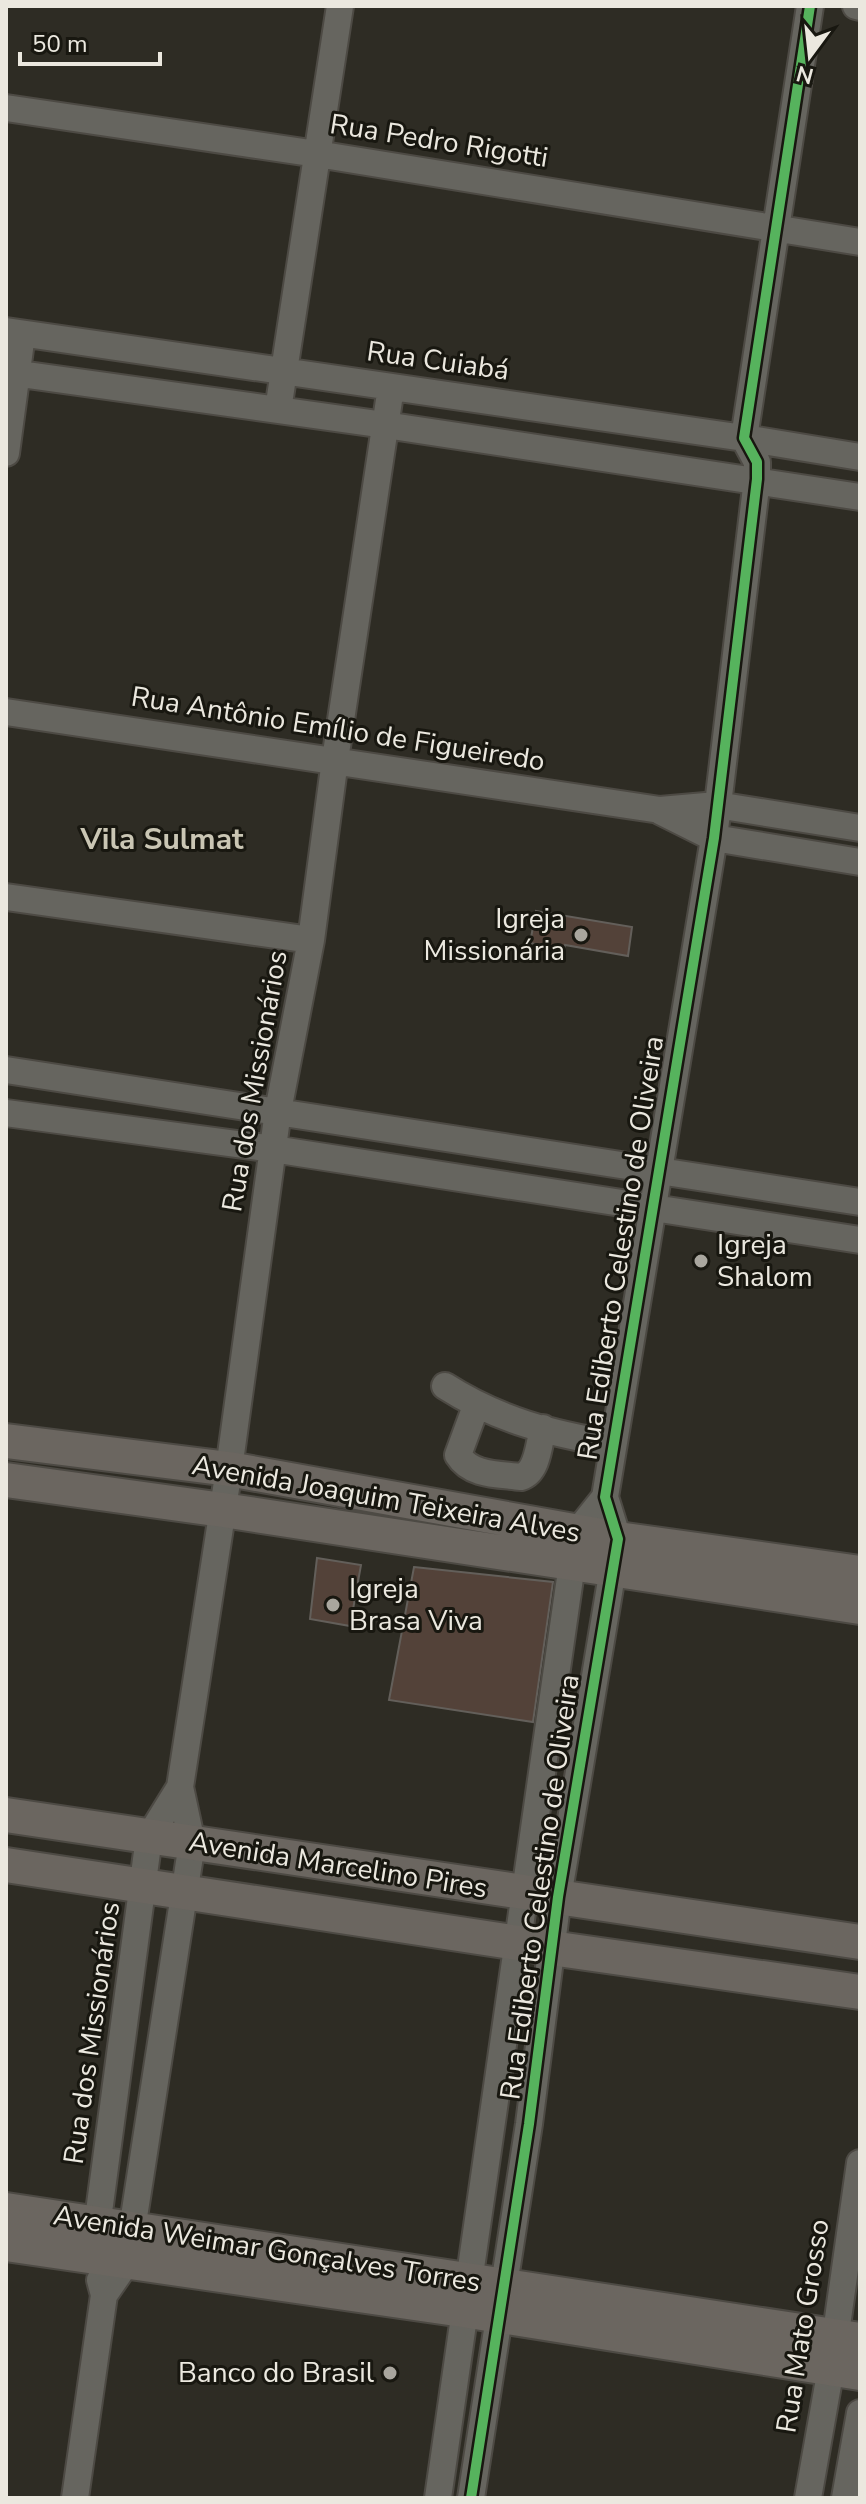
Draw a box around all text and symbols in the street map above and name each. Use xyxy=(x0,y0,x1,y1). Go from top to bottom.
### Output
scale bar xyxy=(20,16,160,66)
north arrow xyxy=(770,16,850,96)
text: 50 m xyxy=(32,28,88,60)
text: N xyxy=(793,58,817,91)
street label: Rua Pedro Rigotti xyxy=(327,105,551,177)
street label: Rua Cuiabá xyxy=(364,332,512,390)
street label: Rua Antônio Emílio de Figueiredo xyxy=(128,678,548,780)
district label: Vila Sulmat xyxy=(79,819,244,860)
place label: Igreja Missionária xyxy=(423,900,565,970)
marker: Igreja Missionária xyxy=(572,926,590,944)
street label: Rua dos Missionários xyxy=(213,947,297,1215)
street label: Rua Ediberto Celestino de Oliveira xyxy=(569,1033,673,1463)
place label: Igreja Shalom xyxy=(717,1226,813,1296)
marker: Igreja Shalom xyxy=(692,1252,710,1270)
street label: Avenida Joaquim Teixeira Alves xyxy=(189,1446,583,1552)
place label: Igreja Brasa Viva xyxy=(349,1570,483,1640)
marker: Igreja Brasa Viva xyxy=(324,1596,342,1614)
street label: Rua Ediberto Celestino de Oliveira xyxy=(491,1672,589,2102)
street label: Avenida Marcelino Pires xyxy=(186,1823,490,1907)
street label: Rua dos Missionários xyxy=(55,1899,129,2167)
street label: Avenida Weimar Gonçalves Torres xyxy=(51,2196,483,2302)
street label: Rua Mato Grosso xyxy=(767,2216,839,2436)
place label: Banco do Brasil xyxy=(178,2354,375,2392)
marker: Banco do Brasil xyxy=(381,2364,399,2382)

